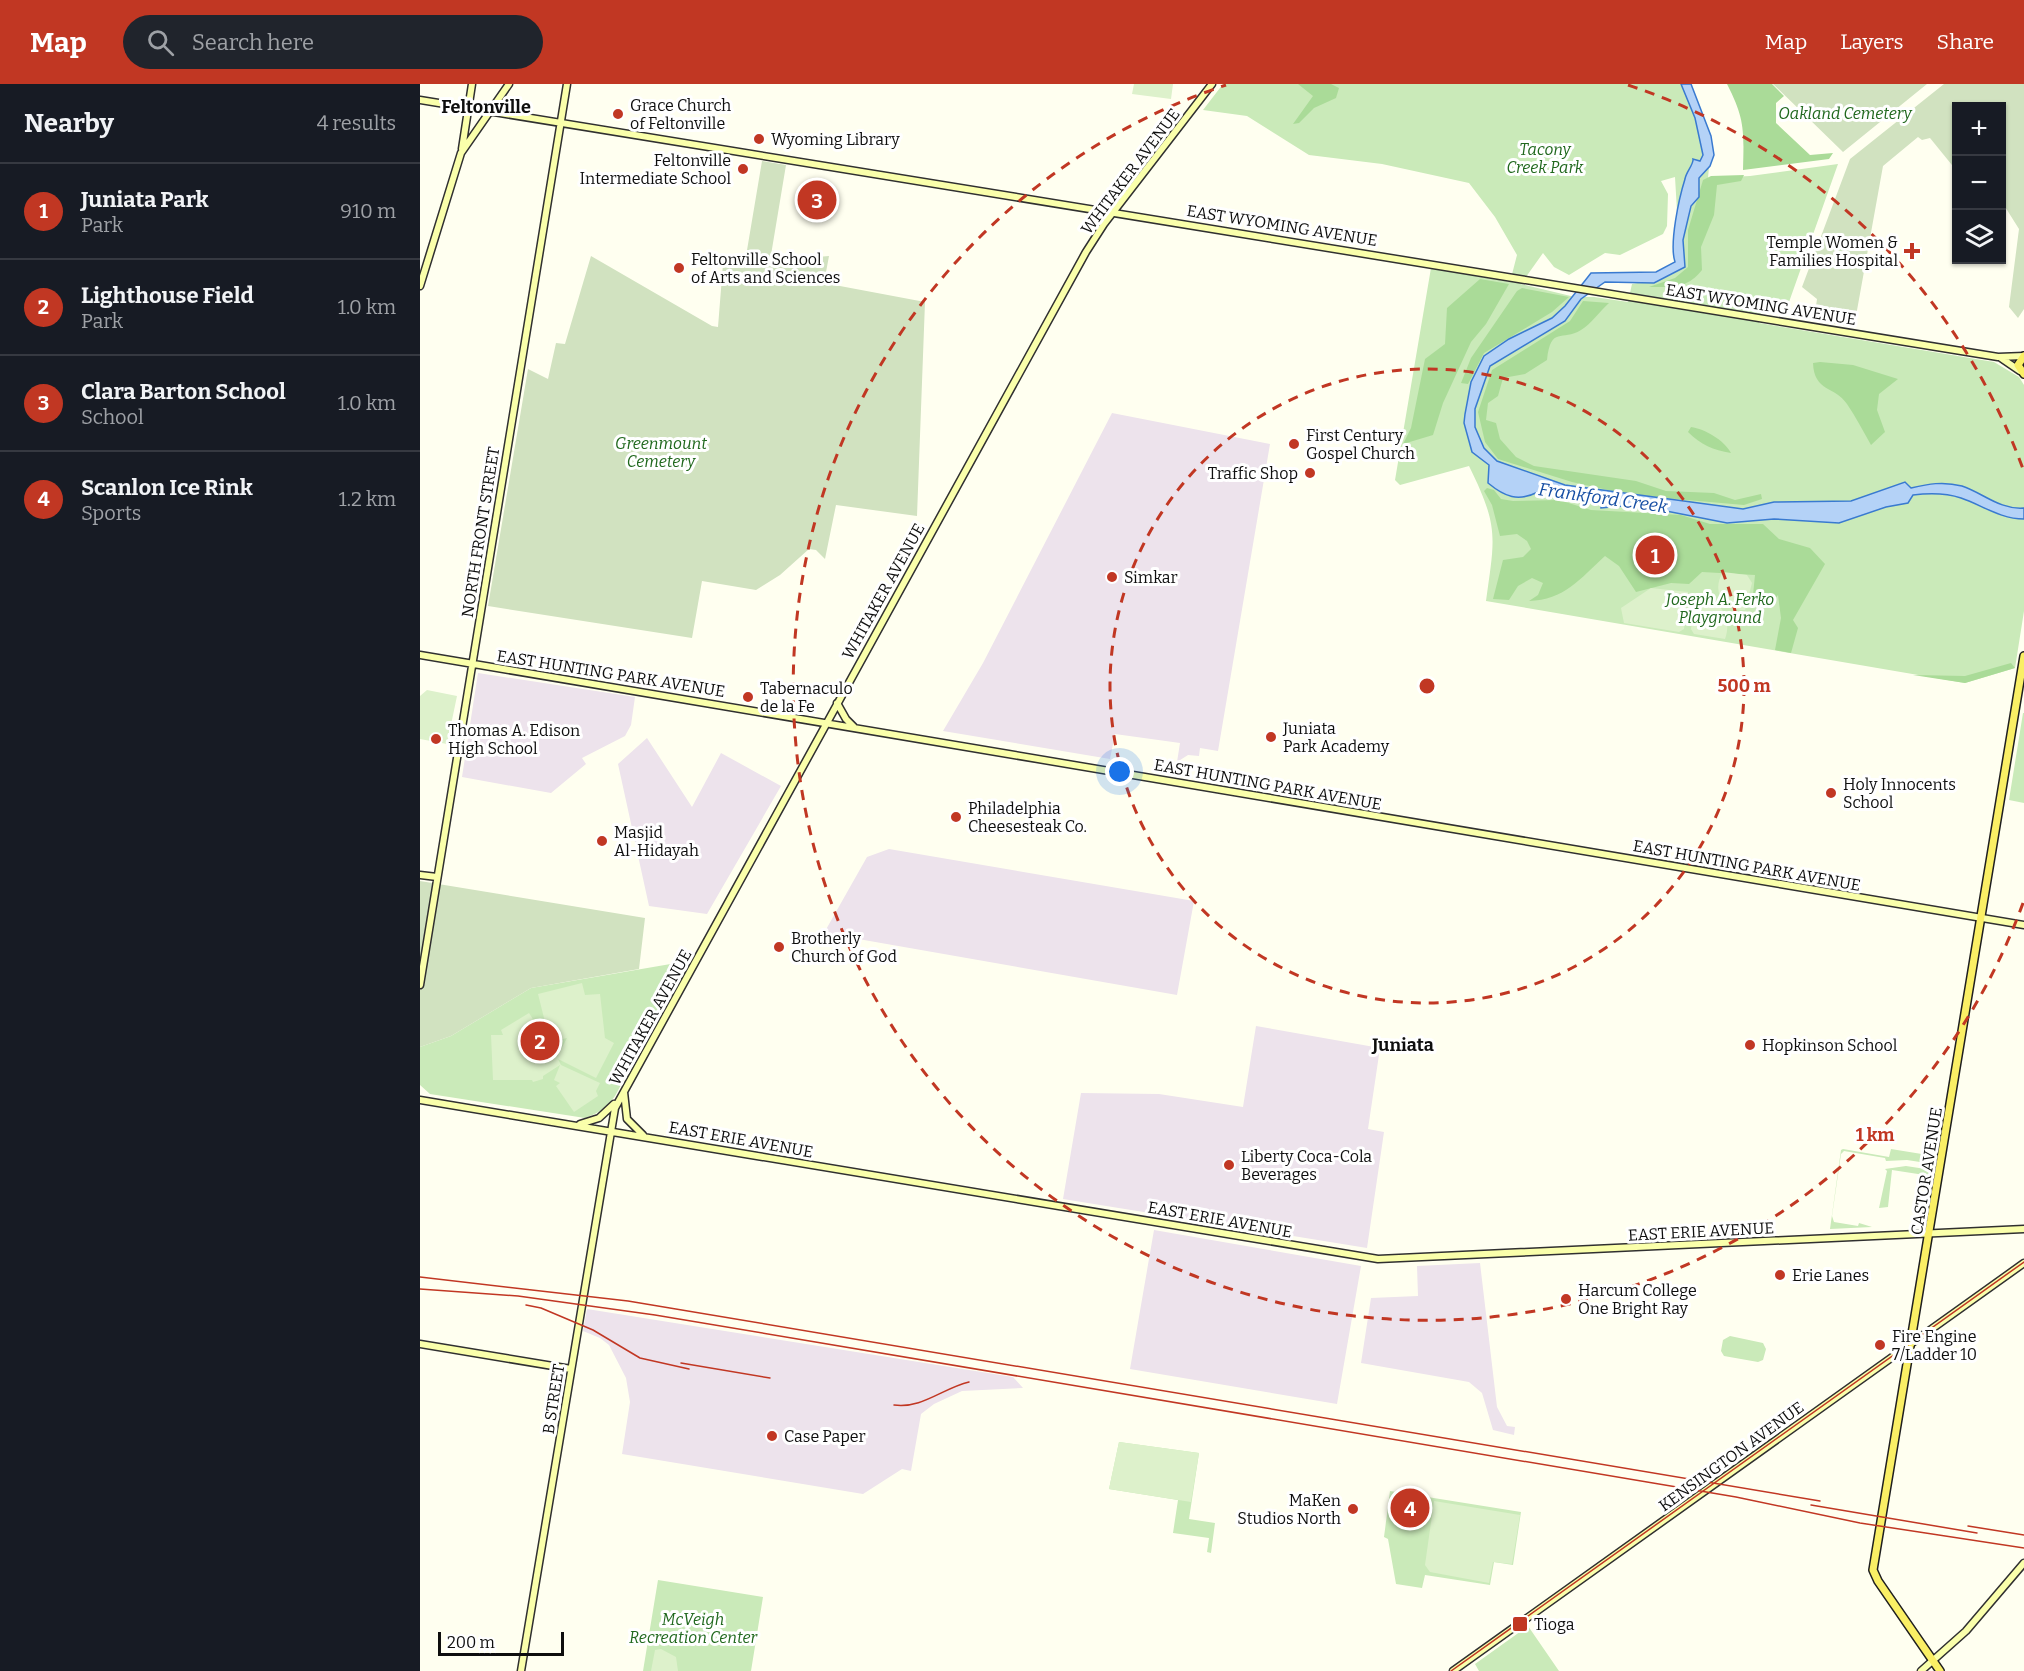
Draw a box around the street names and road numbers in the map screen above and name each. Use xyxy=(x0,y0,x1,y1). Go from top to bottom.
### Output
street label: WHITAKER AVENUE xyxy=(1077,105,1184,238)
street label: EAST WYOMING AVENUE xyxy=(1185,201,1379,250)
street label: EAST WYOMING AVENUE xyxy=(1664,280,1858,329)
street label: NORTH FRONT STREET xyxy=(458,445,503,619)
street label: WHITAKER AVENUE xyxy=(838,520,929,662)
street label: EAST HUNTING PARK AVENUE xyxy=(495,646,726,701)
street label: EAST HUNTING PARK AVENUE xyxy=(1153,755,1383,814)
street label: EAST HUNTING PARK AVENUE xyxy=(1632,836,1862,895)
street label: WHITAKER AVENUE xyxy=(605,946,696,1088)
street label: CASTOR AVENUE xyxy=(1907,1106,1946,1236)
street label: EAST ERIE AVENUE xyxy=(667,1117,815,1162)
street label: EAST ERIE AVENUE xyxy=(1146,1197,1294,1242)
street label: EAST ERIE AVENUE xyxy=(1627,1218,1775,1245)
street label: B STREET xyxy=(539,1363,568,1435)
street label: KENSINGTON AVENUE xyxy=(1655,1398,1807,1515)

